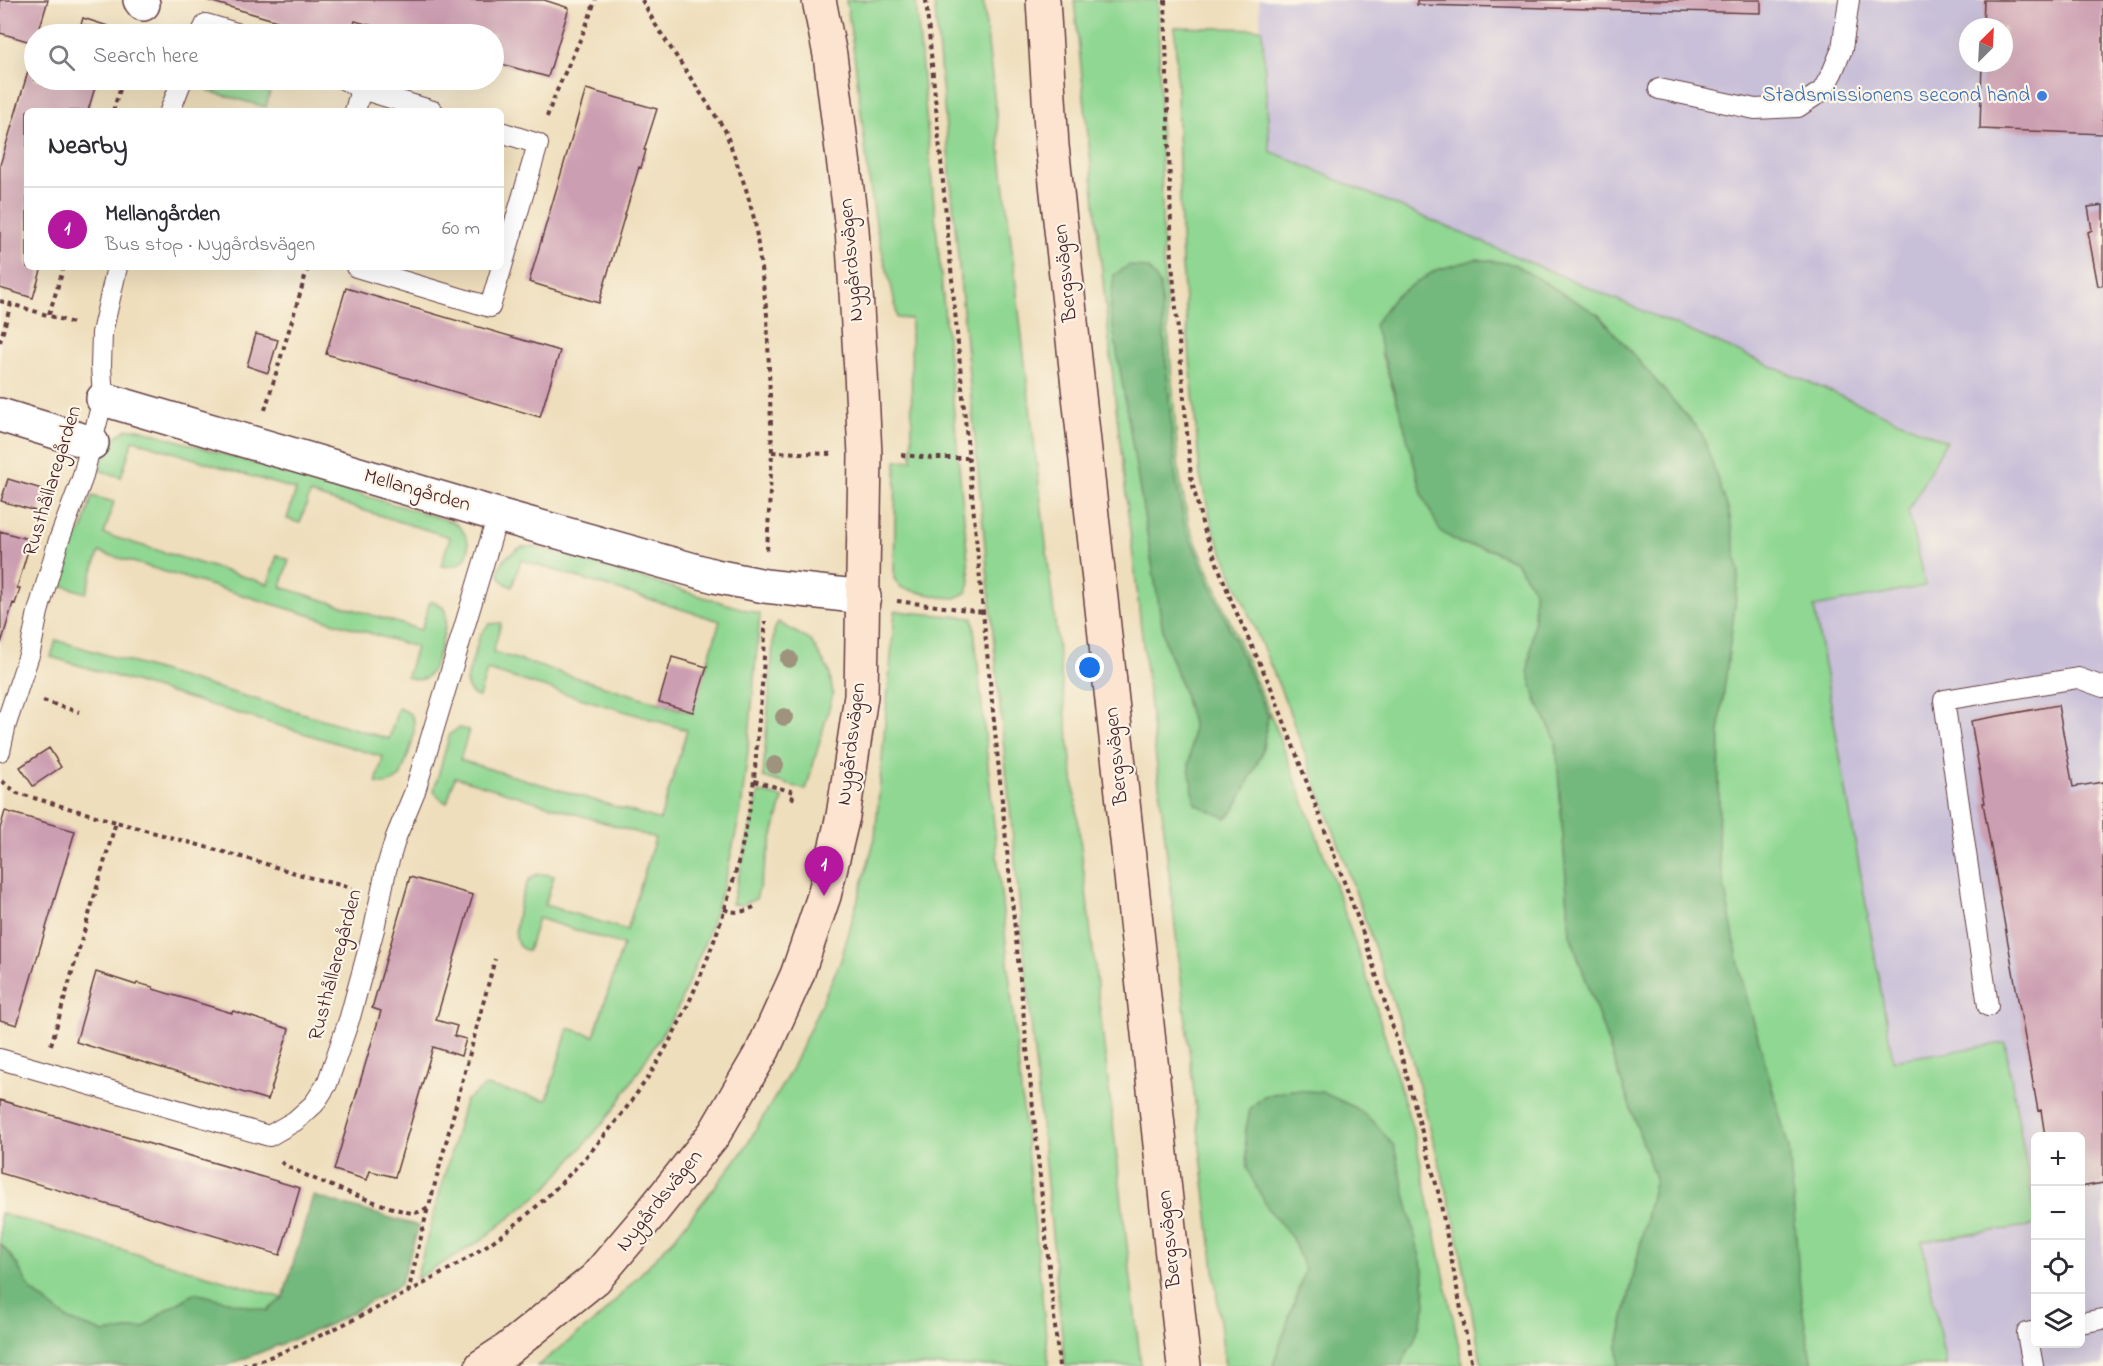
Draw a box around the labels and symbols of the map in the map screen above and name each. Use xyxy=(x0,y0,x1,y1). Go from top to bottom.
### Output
north arrow xyxy=(1959,18,2013,72)
place label: Stadsmissionens second hand xyxy=(1762,81,2030,111)
marker: Stadsmissionens second hand xyxy=(2035,89,2049,103)
street label: Nygårdsvägen xyxy=(832,197,874,323)
street label: Bergsvägen xyxy=(1046,222,1088,324)
street label: Rusthållaregården xyxy=(16,402,92,560)
street label: Mellangården xyxy=(360,461,474,522)
your location xyxy=(1075,653,1104,682)
street label: Nygårdsvägen xyxy=(830,681,876,807)
street label: Bergsvägen xyxy=(1097,705,1139,807)
pin: 1 xyxy=(804,846,844,896)
street label: Rusthållaregården xyxy=(301,886,373,1045)
street label: Nygårdsvägen xyxy=(609,1144,712,1260)
street label: Bergsvägen xyxy=(1150,1188,1192,1290)

